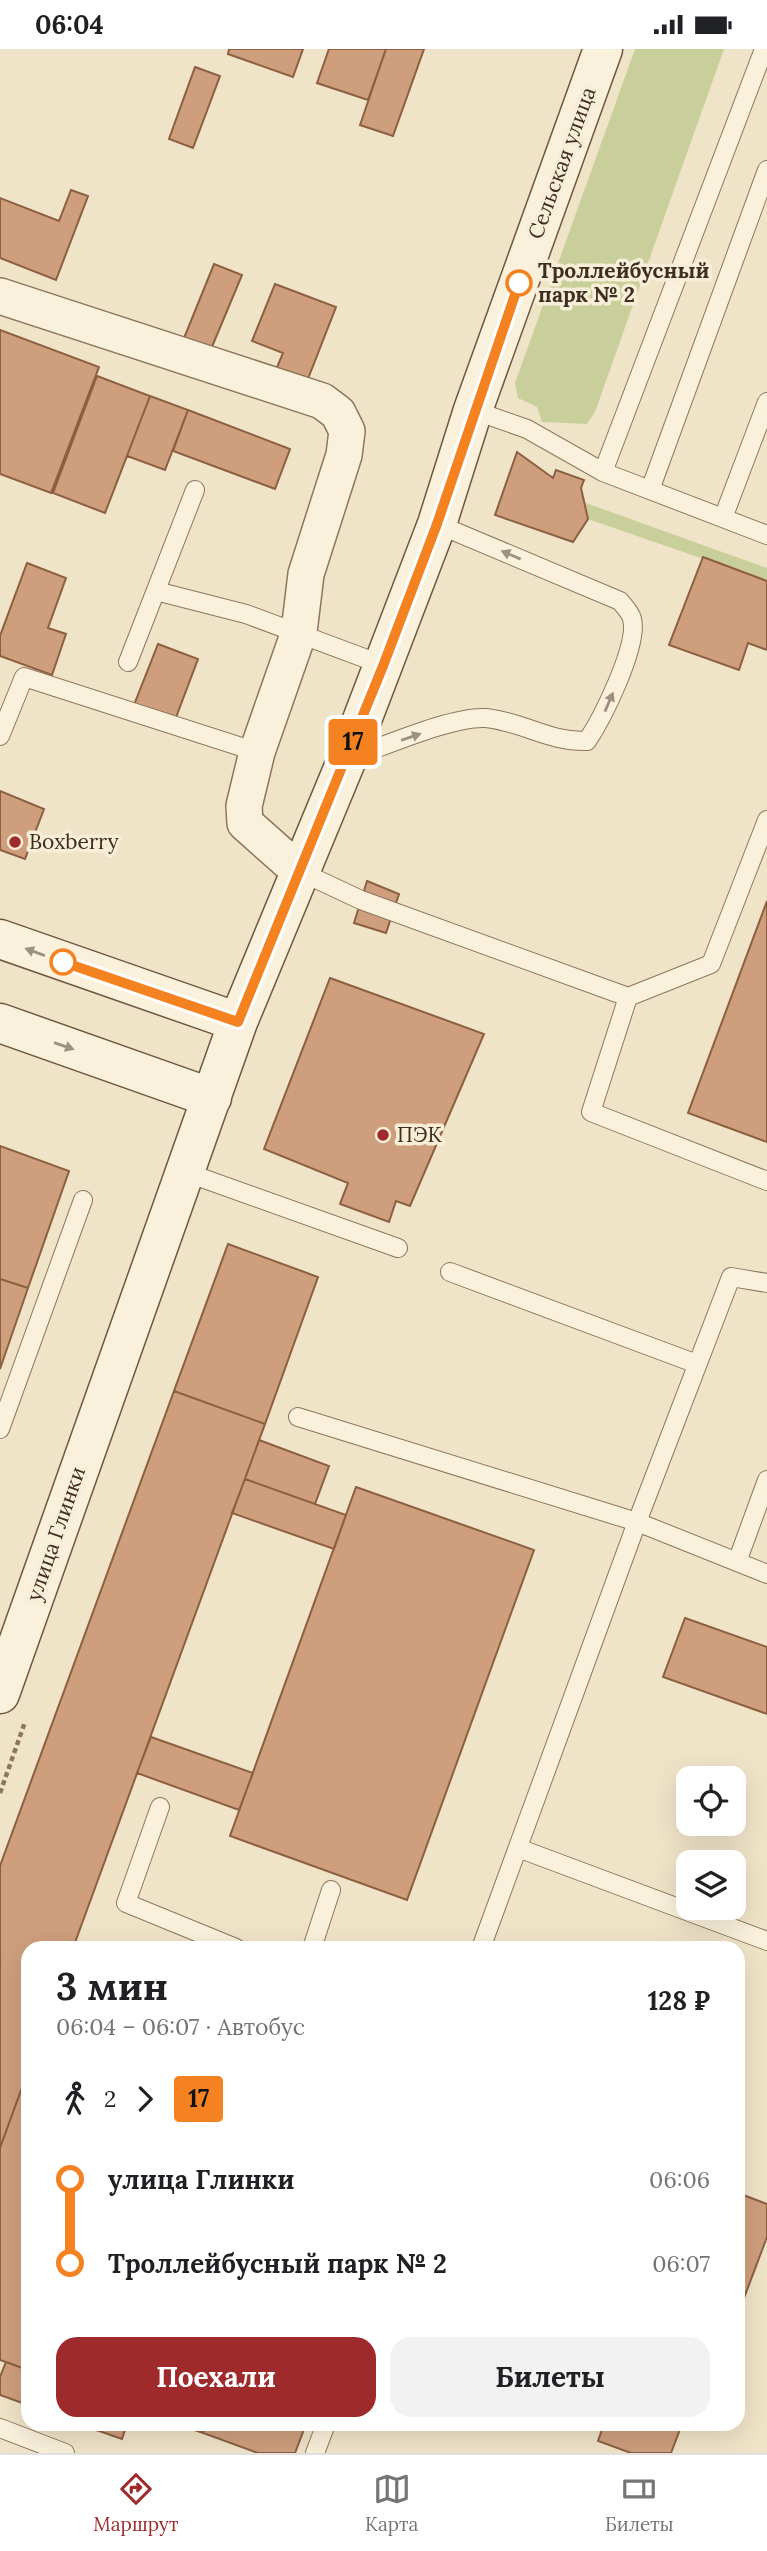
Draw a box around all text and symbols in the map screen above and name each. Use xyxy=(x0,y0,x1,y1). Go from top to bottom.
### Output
text: 06:04 xyxy=(35,8,104,41)
street label: Сельская улица xyxy=(522,83,602,243)
place label: Троллейбусный парк № 2 xyxy=(538,257,709,308)
marker: Троллейбусный парк № 2 xyxy=(506,270,532,296)
one-way arrow xyxy=(500,550,521,561)
one-way arrow xyxy=(603,692,615,712)
line badge: 17 xyxy=(322,719,384,765)
text: 17 xyxy=(343,726,364,757)
one-way arrow xyxy=(401,731,422,742)
place label: Boxberry xyxy=(29,828,119,855)
marker: Boxberry xyxy=(7,834,23,850)
one-way arrow xyxy=(24,946,45,957)
unlabelled marker xyxy=(50,949,76,975)
one-way arrow xyxy=(54,1041,75,1052)
place label: ПЭК xyxy=(397,1121,442,1148)
marker: ПЭК xyxy=(375,1127,391,1143)
street label: улица Глинки xyxy=(20,1463,91,1605)
map controls xyxy=(676,1766,746,1920)
button: locate xyxy=(676,1766,746,1836)
button: layers xyxy=(676,1850,746,1920)
text: 3 мин xyxy=(56,1962,168,2010)
text: 128 ₽ xyxy=(648,1984,710,2017)
text: 06:04 – 06:07 · Автобус xyxy=(56,2012,305,2041)
icon: walk xyxy=(56,2080,94,2118)
icon: forward xyxy=(126,2080,164,2118)
text: 17 xyxy=(188,2083,209,2114)
text: 2 xyxy=(104,2084,116,2113)
text: улица Глинки xyxy=(108,2163,294,2196)
text: 06:06 xyxy=(649,2165,710,2194)
text: Троллейбусный парк № 2 xyxy=(108,2247,447,2280)
text: 06:07 xyxy=(652,2249,710,2278)
button: Поехали xyxy=(56,2337,376,2417)
button: Билеты xyxy=(390,2337,710,2417)
tab: Маршрут xyxy=(93,2470,178,2536)
tab: Карта xyxy=(365,2470,418,2536)
tab: Билеты xyxy=(605,2470,674,2536)

